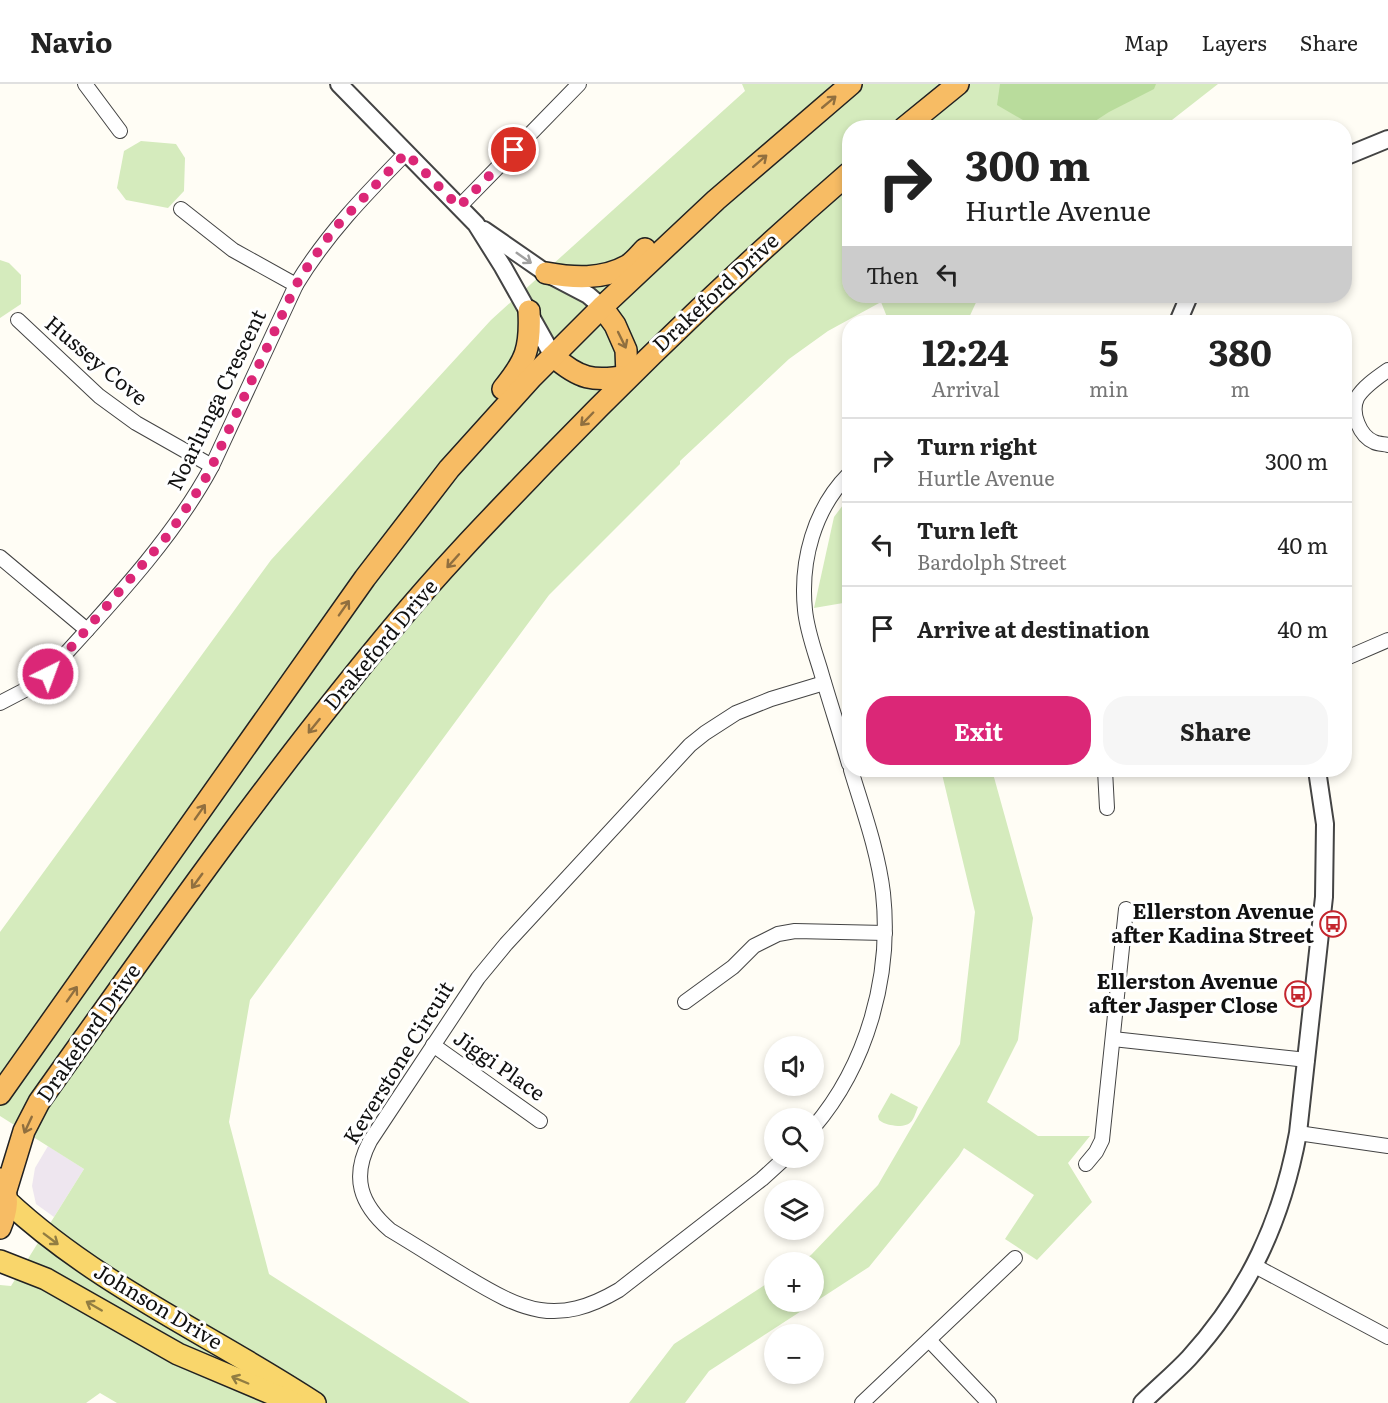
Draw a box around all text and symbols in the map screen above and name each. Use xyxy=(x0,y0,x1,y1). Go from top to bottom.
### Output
text: Navio xyxy=(30,20,112,62)
text: Map xyxy=(1124,26,1169,57)
text: Layers xyxy=(1202,26,1267,57)
text: Share xyxy=(1300,26,1358,57)
one-way arrow xyxy=(821,95,837,108)
pin xyxy=(488,124,539,175)
text: 300 m xyxy=(965,132,1090,194)
icon: arrive xyxy=(497,133,530,166)
icon: right xyxy=(866,144,944,222)
one-way arrow xyxy=(752,154,767,168)
text: Hurtle Avenue xyxy=(965,189,1151,229)
street label: Drakeford Drive xyxy=(644,224,784,358)
one-way arrow xyxy=(515,252,531,264)
text: Then xyxy=(866,258,919,291)
icon: left xyxy=(931,258,964,291)
street label: Noarlunga Crescent xyxy=(157,303,272,495)
street label: Hussey Cove xyxy=(39,307,156,411)
text: 12:24 xyxy=(922,324,1009,377)
text: 5 xyxy=(1099,324,1119,377)
text: 380 xyxy=(1208,324,1272,377)
one-way arrow xyxy=(616,330,628,348)
text: Arrival xyxy=(931,373,1000,403)
text: min xyxy=(1089,373,1128,403)
text: m xyxy=(1230,373,1250,403)
one-way arrow xyxy=(579,411,594,426)
text: Turn right xyxy=(917,429,1037,462)
icon: right xyxy=(866,444,899,477)
text: 300 m xyxy=(1265,444,1328,477)
text: Hurtle Avenue xyxy=(917,462,1055,492)
text: Turn left xyxy=(917,513,1018,546)
icon: left xyxy=(866,528,899,561)
text: 40 m xyxy=(1277,528,1328,561)
text: Bardolph Street xyxy=(917,546,1067,576)
one-way arrow xyxy=(446,553,460,568)
street label: Drakeford Drive xyxy=(315,571,443,716)
one-way arrow xyxy=(338,600,350,616)
icon: arrive xyxy=(866,612,899,645)
text: Arrive at destination xyxy=(917,612,1150,645)
text: 40 m xyxy=(1277,612,1328,645)
position arrow xyxy=(16,642,80,706)
button: Exit xyxy=(866,696,1091,765)
button: Share xyxy=(1103,696,1328,765)
one-way arrow xyxy=(308,718,321,734)
one-way arrow xyxy=(194,805,206,821)
one-way arrow xyxy=(191,873,203,889)
place label: Ellerston Avenue after Kadina Street xyxy=(1111,894,1315,949)
bus stop icon: Ellerston Avenue after Kadina Street xyxy=(1318,909,1348,939)
street label: Drakeford Drive xyxy=(28,956,146,1107)
place label: Ellerston Avenue after Jasper Close xyxy=(1089,964,1278,1019)
street label: Keverstone Circuit xyxy=(334,974,460,1149)
bus stop icon: Ellerston Avenue after Jasper Close xyxy=(1283,979,1313,1009)
one-way arrow xyxy=(66,986,78,1002)
street label: Jiggi Place xyxy=(448,1021,553,1107)
map controls xyxy=(764,1036,824,1384)
button: sound xyxy=(764,1036,824,1096)
button: search xyxy=(764,1108,824,1168)
one-way arrow xyxy=(21,1115,33,1133)
button: layers xyxy=(764,1180,824,1240)
one-way arrow xyxy=(43,1233,59,1245)
button: + xyxy=(764,1252,824,1312)
street label: Johnson Drive xyxy=(89,1254,230,1356)
one-way arrow xyxy=(86,1300,103,1312)
button: − xyxy=(764,1324,824,1384)
one-way arrow xyxy=(231,1374,250,1385)

